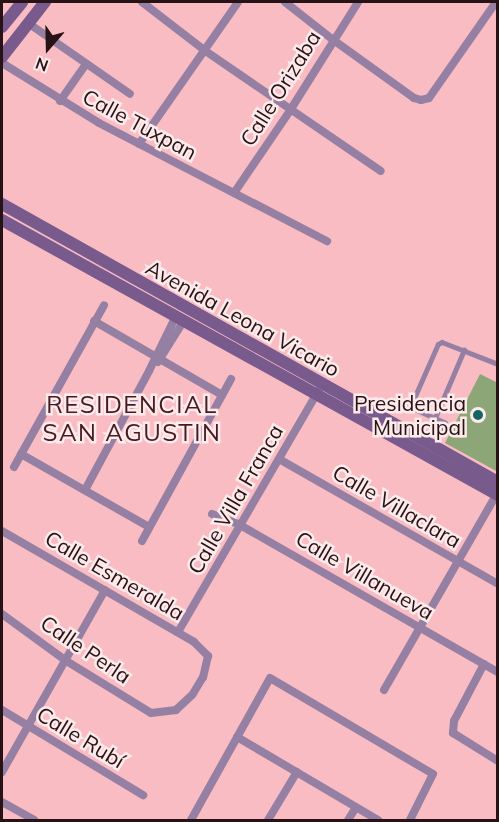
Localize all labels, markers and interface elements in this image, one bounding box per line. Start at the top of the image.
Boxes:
north arrow [18,18,78,78]
street label: Calle Orizaba [235,26,325,150]
text: N [33,53,51,76]
street label: Calle Tuxpan [79,83,201,165]
street label: Avenida Leona Vicario [142,254,344,382]
place label: Presidencia Municipal [354,390,466,440]
district label: RESIDENCIAL SAN AGUSTIN [43,391,221,447]
marker: Presidencia Municipal [471,408,485,422]
street label: Calle Villa Franca [182,420,288,578]
street label: Calle Villaclara [328,459,466,553]
street label: Calle Esmeralda [41,525,189,625]
street label: Calle Villanueva [292,525,438,625]
street label: Calle Perla [36,610,136,688]
street label: Calle Rubí [33,701,129,773]

